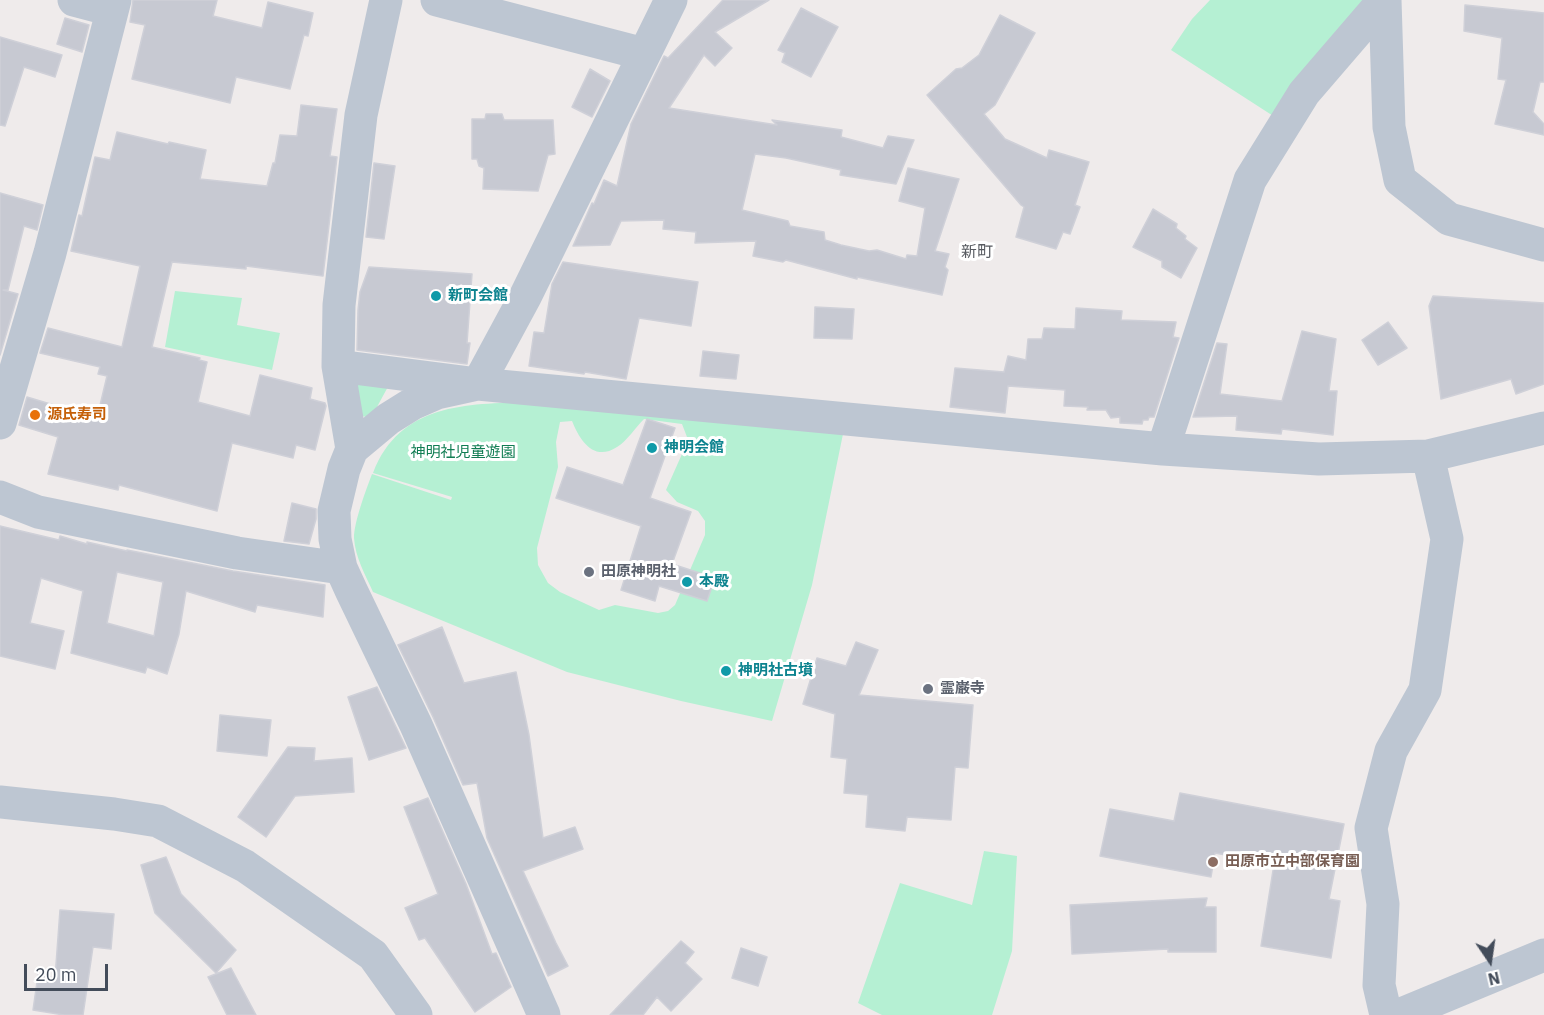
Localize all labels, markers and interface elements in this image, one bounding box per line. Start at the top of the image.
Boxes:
district label: 新町 [961,242,993,262]
place label: 新町会館 [448,287,508,305]
marker: 新町会館 [429,289,443,303]
place label: 源氏寿司 [47,406,107,424]
marker: 源氏寿司 [28,408,42,422]
place label: 神明会館 [664,439,724,457]
marker: 神明会館 [645,441,659,455]
park label: 神明社児童遊園 [411,444,515,462]
place label: 田原神明社 [601,563,676,581]
marker: 田原神明社 [582,565,596,579]
place label: 本殿 [699,573,729,591]
marker: 本殿 [680,575,694,589]
place label: 神明社古墳 [738,662,813,680]
marker: 神明社古墳 [719,664,733,678]
place label: 霊巌寺 [940,680,985,698]
marker: 霊巌寺 [921,682,935,696]
place label: 田原市立中部保育園 [1225,853,1360,871]
marker: 田原市立中部保育園 [1206,855,1220,869]
north arrow [1460,931,1520,991]
scale bar [27,952,111,990]
text: 20 m [35,963,77,986]
text: N [1486,967,1502,990]

